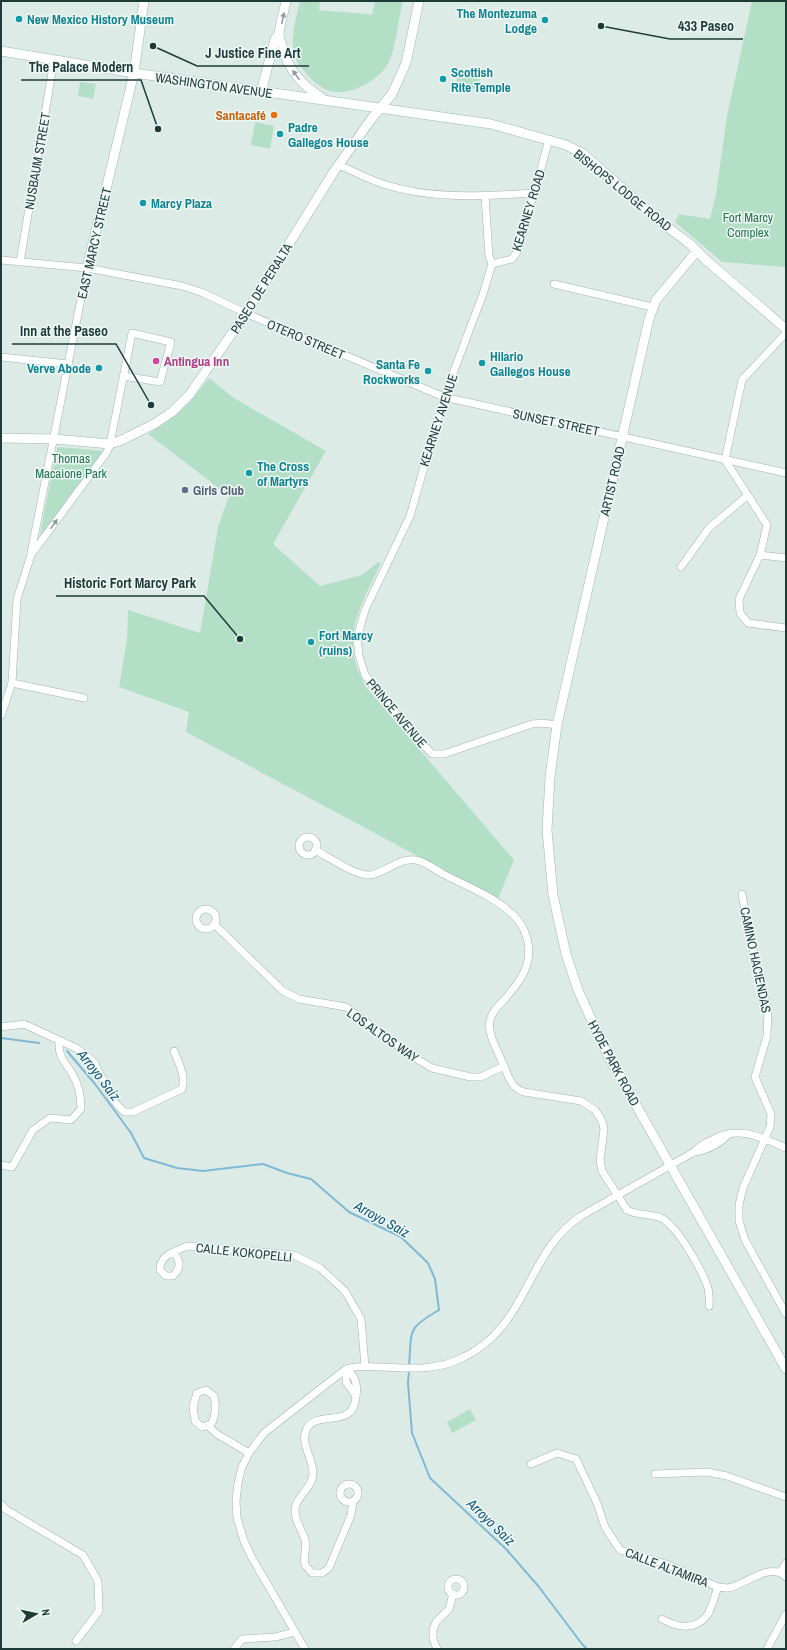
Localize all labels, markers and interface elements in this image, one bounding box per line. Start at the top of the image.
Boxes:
place label: The Montezuma Lodge [456,5,537,37]
place label: New Mexico History Museum [27,11,174,28]
one-way arrow [280,12,286,24]
callout: 433 Paseo [670,13,743,39]
marker: New Mexico History Museum [14,14,24,24]
marker: The Montezuma Lodge [540,15,550,25]
text: 433 Paseo [678,17,734,35]
callout: J Justice Fine Art [197,40,309,66]
text: J Justice Fine Art [205,44,301,62]
callout: The Palace Modern [21,54,141,80]
text: The Palace Modern [29,58,133,76]
place label: Scottish Rite Temple [451,64,511,96]
street label: WASHINGTON AVENUE [154,69,274,102]
one-way arrow [292,70,300,80]
marker: Scottish Rite Temple [438,74,448,84]
place label: Santacafé [216,107,266,124]
marker: Santacafé [269,110,279,120]
street label: NUSBAUM STREET [21,111,54,211]
place label: Padre Gallegos House [288,119,369,151]
marker: Padre Gallegos House [275,129,285,139]
street label: BISHOPS LODGE ROAD [570,146,675,235]
street label: KEARNEY ROAD [508,167,549,253]
street label: EAST MARCY STREET [73,185,116,301]
place label: Marcy Plaza [151,195,212,212]
marker: Marcy Plaza [138,198,148,208]
park label: Fort Marcy Complex [723,209,774,241]
street label: PASEO DE PERALTA [227,239,297,337]
street label: OTERO STREET [264,315,348,364]
callout: Inn at the Paseo [12,318,116,344]
text: Inn at the Paseo [20,322,108,340]
place label: Hilario Gallegos House [490,348,571,380]
place label: Antingua Inn [164,353,229,370]
marker: Antingua Inn [151,356,161,366]
place label: Santa Fe Rockworks [363,356,420,388]
marker: Hilario Gallegos House [477,358,487,368]
place label: Verve Abode [27,360,91,377]
marker: Verve Abode [94,363,104,373]
marker: Santa Fe Rockworks [423,366,433,376]
street label: KEARNEY AVENUE [416,372,461,469]
street label: SUNSET STREET [511,405,601,440]
street label: ARTIST ROAD [596,444,629,519]
park label: Thomas Macaione Park [35,450,108,482]
place label: The Cross of Martyrs [257,458,309,490]
marker: The Cross of Martyrs [244,468,254,478]
place label: Girls Club [193,482,244,499]
marker: Girls Club [180,485,190,495]
one-way arrow [50,519,58,529]
callout: Historic Fort Marcy Park [56,570,204,596]
text: Historic Fort Marcy Park [64,574,197,592]
place label: Fort Marcy (ruins) [319,627,373,659]
marker: Fort Marcy (ruins) [306,637,316,647]
street label: PRINCE AVENUE [363,675,431,752]
street label: CAMINO HACIENDAS [736,906,775,1015]
street label: LOS ALTOS WAY [344,1004,422,1066]
street label: HYDE PARK ROAD [584,1017,643,1109]
water label: Arroyo Saiz [73,1045,125,1104]
water label: Arroyo Saiz [351,1196,413,1242]
street label: CALLE KOKOPELLI [195,1239,293,1266]
water label: Arroyo Saiz [462,1494,519,1549]
street label: CALLE ALTAMIRA [623,1544,712,1591]
north arrow [16,1594,56,1634]
text: N [38,1608,53,1617]

